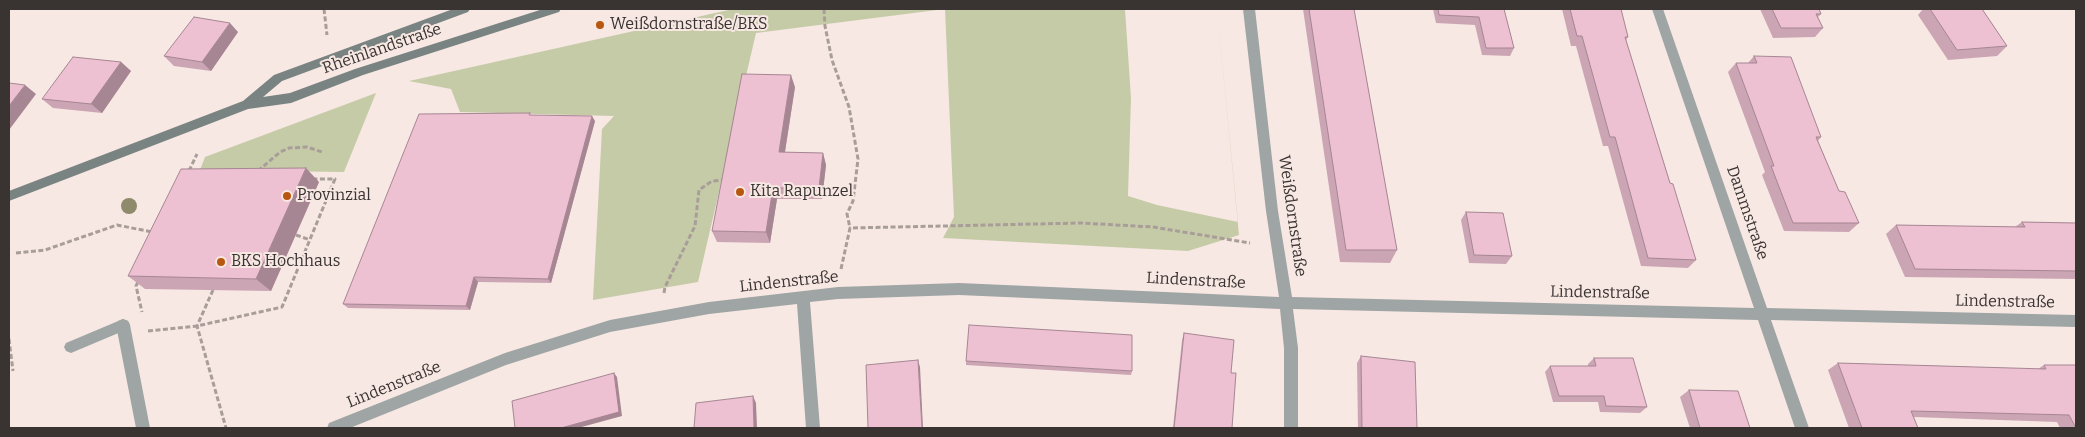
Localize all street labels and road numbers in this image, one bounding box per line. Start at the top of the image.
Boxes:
street label: Rheinlandstraße [320,20,444,78]
street label: Weißdornstraße [1274,154,1310,278]
street label: Dammstraße [1722,163,1772,263]
street label: Lindenstraße [738,267,840,297]
street label: Lindenstraße [1146,269,1246,293]
street label: Lindenstraße [1550,283,1650,303]
street label: Lindenstraße [1955,292,2055,312]
street label: Lindenstraße [344,357,444,413]

